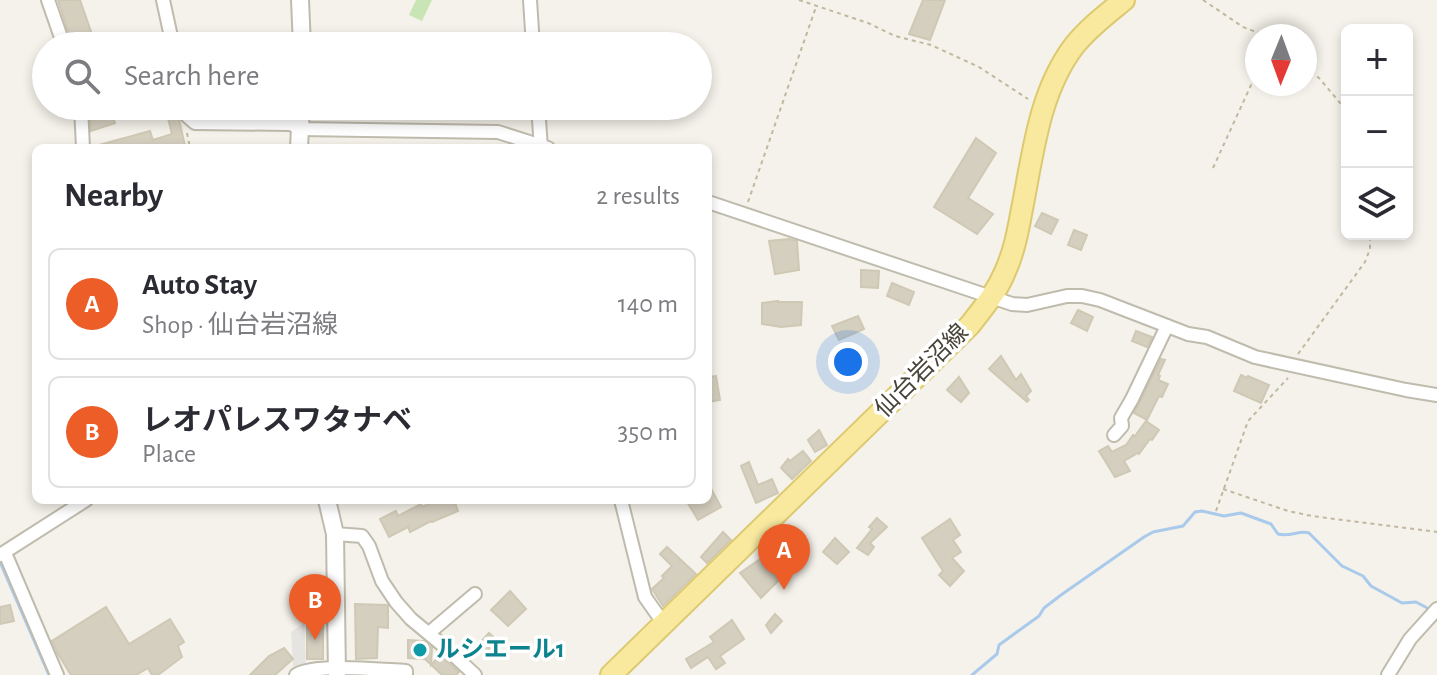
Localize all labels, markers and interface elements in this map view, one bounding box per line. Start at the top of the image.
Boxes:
north arrow [1245,24,1317,96]
map controls [1341,24,1413,240]
button: + [1341,24,1413,96]
search box [32,32,712,120]
icon: search [60,54,104,98]
text: Search here [124,61,260,91]
button: − [1341,96,1413,168]
button: layers [1341,168,1413,240]
text: Nearby [64,179,163,213]
text: 2 results [596,183,680,209]
text: Auto Stay [142,270,257,300]
text: A [84,291,100,317]
text: 140 m [618,291,678,317]
text: Shop · 仙台岩沼線 [142,312,338,338]
street label: 仙台岩沼線 [870,319,973,422]
your location [828,342,868,382]
text: レオパレスワタナベ [142,406,412,436]
text: B [84,419,100,445]
text: 350 m [618,419,678,445]
text: Place [142,441,196,467]
pin: A [758,524,810,590]
pin: B [289,574,341,640]
place label: ルシエール1 [436,637,565,662]
marker: ルシエール1 [411,641,429,659]

